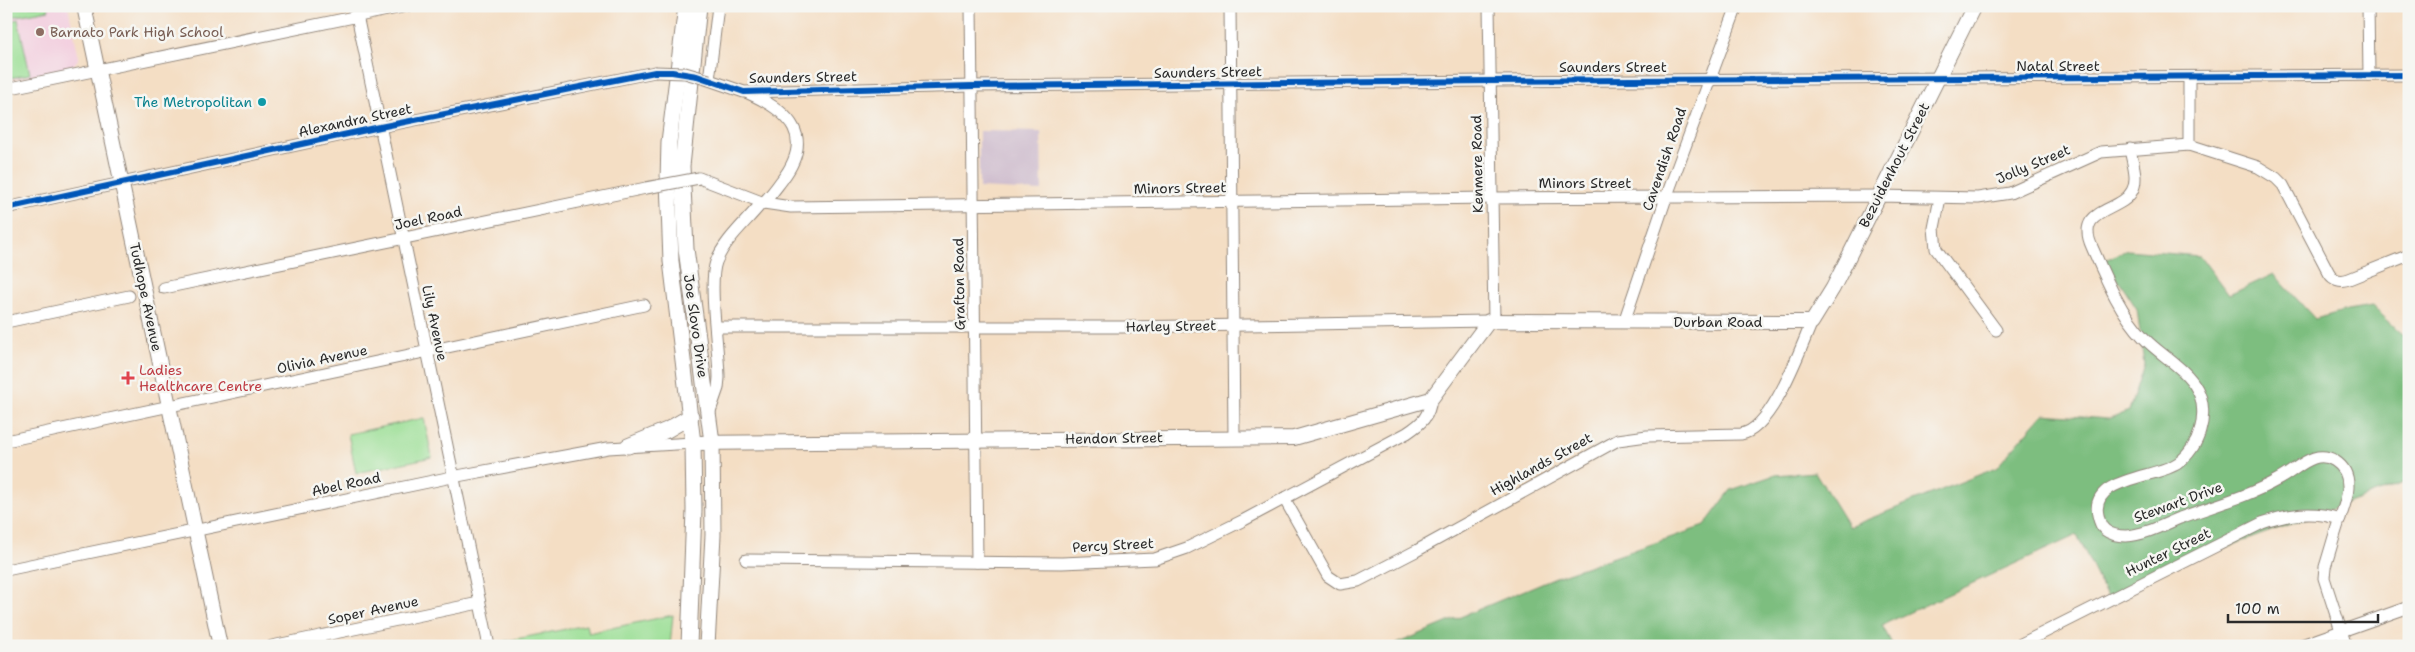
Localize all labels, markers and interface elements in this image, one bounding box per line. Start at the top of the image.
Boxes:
place label: Barnato Park High School [50,23,224,41]
marker: Barnato Park High School [34,26,46,38]
street label: Natal Street [2016,57,2100,75]
street label: Saunders Street [1559,58,1667,76]
street label: Saunders Street [1154,62,1262,82]
street label: Saunders Street [749,67,857,87]
place label: The Metropolitan [134,93,252,111]
marker: The Metropolitan [256,96,268,108]
street label: Alexandra Street [297,99,413,141]
street label: Bezuidenhout Street [1855,100,1933,230]
street label: Cavendish Road [1638,105,1690,213]
street label: Kenmere Road [1467,115,1487,213]
street label: Jolly Street [1993,140,2073,188]
street label: Minors Street [1539,174,1631,192]
street label: Minors Street [1133,178,1227,198]
street label: Joel Road [393,202,464,234]
street label: Grafton Road [949,237,969,330]
street label: Tudhope Avenue [126,241,166,353]
street label: Joe Slovo Drive [680,273,712,379]
street label: Lily Avenue [418,283,452,363]
street label: Durban Road [1674,313,1763,331]
street label: Harley Street [1125,316,1217,336]
street label: Olivia Avenue [275,341,369,377]
place label: Ladies Healthcare Centre [139,361,262,395]
marker: Ladies Healthcare Centre [121,371,135,385]
street label: Hendon Street [1065,428,1163,448]
street label: Highlands Street [1487,428,1595,500]
street label: Abel Road [310,468,382,500]
street label: Stewart Drive [2131,478,2225,526]
street label: Hunter Street [2122,524,2214,580]
street label: Percy Street [1072,534,1154,556]
street label: Soper Avenue [326,592,420,628]
scale bar [2228,592,2378,624]
text: 100 m [2235,599,2280,619]

